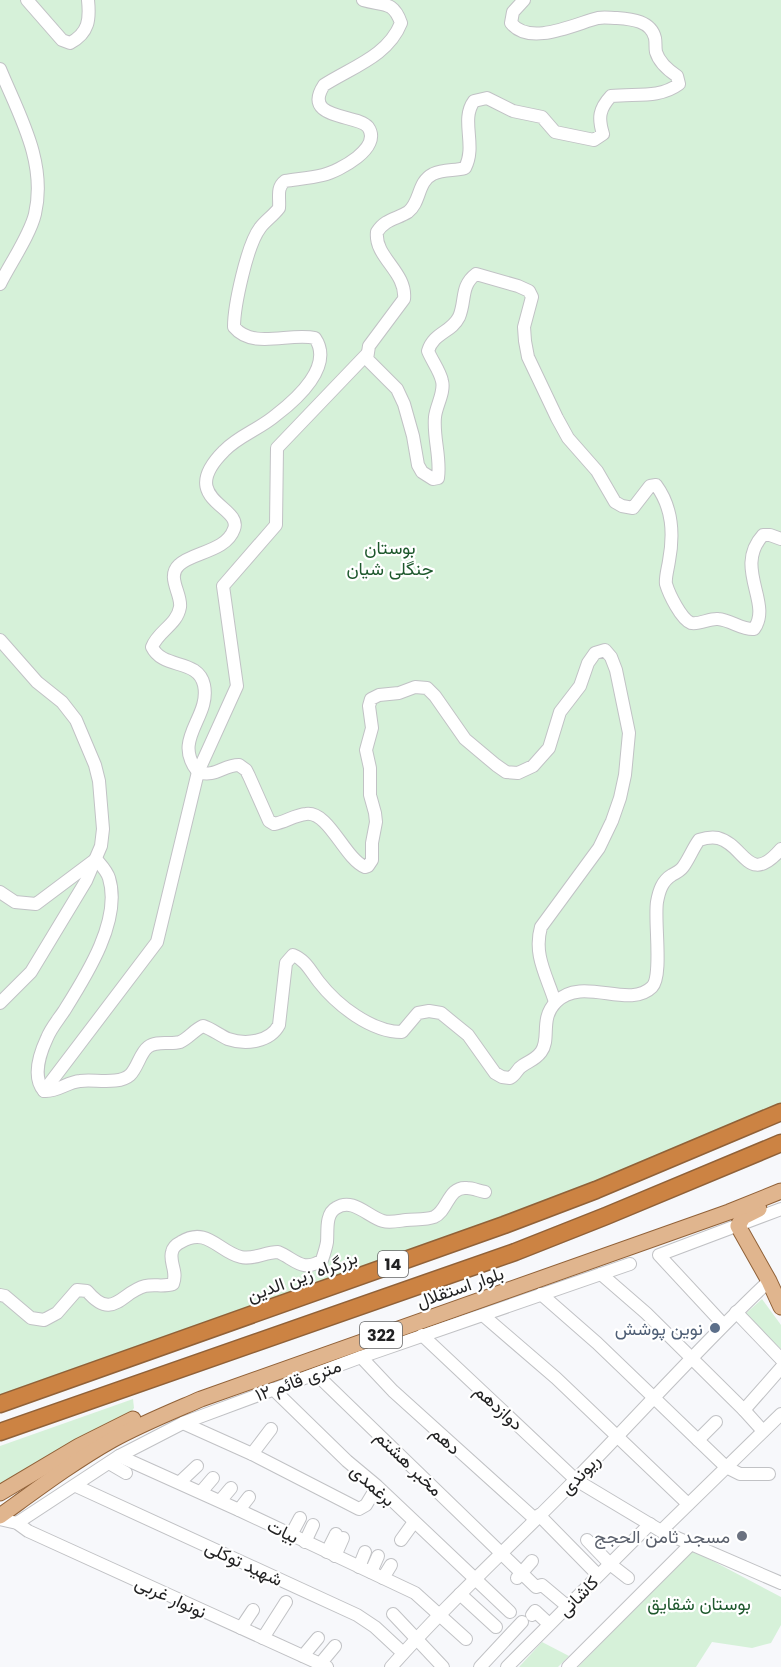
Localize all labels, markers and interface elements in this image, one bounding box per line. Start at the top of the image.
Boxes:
park label: بوستان جنگلی شیان [346,535,434,581]
street label: بزرگراه زین الدین [243,1244,361,1308]
road number: 14 [378,1251,408,1277]
street label: بلوار استقلال [413,1260,507,1314]
place label: نوین پوشش [615,1316,703,1341]
marker: نوین پوشش [708,1321,722,1335]
road number: 322 [360,1322,402,1348]
street label: ۱۲ متری قائم [252,1353,344,1407]
street label: دوازدهم [469,1378,529,1436]
street label: دهم [426,1420,466,1460]
street label: مخبر هشتم [370,1424,448,1502]
street label: ریوندی [554,1448,606,1500]
street label: برغمدی [345,1458,401,1512]
street label: بیات [263,1513,303,1549]
place label: مسجد ثامن الحجج [594,1524,730,1549]
marker: مسجد ثامن الحجج [735,1529,749,1543]
street label: شهید توکلی [201,1534,287,1592]
street label: نونوار غربی [131,1570,211,1624]
street label: کاشانی [552,1570,604,1622]
park label: بوستان شقایق [647,1591,751,1616]

